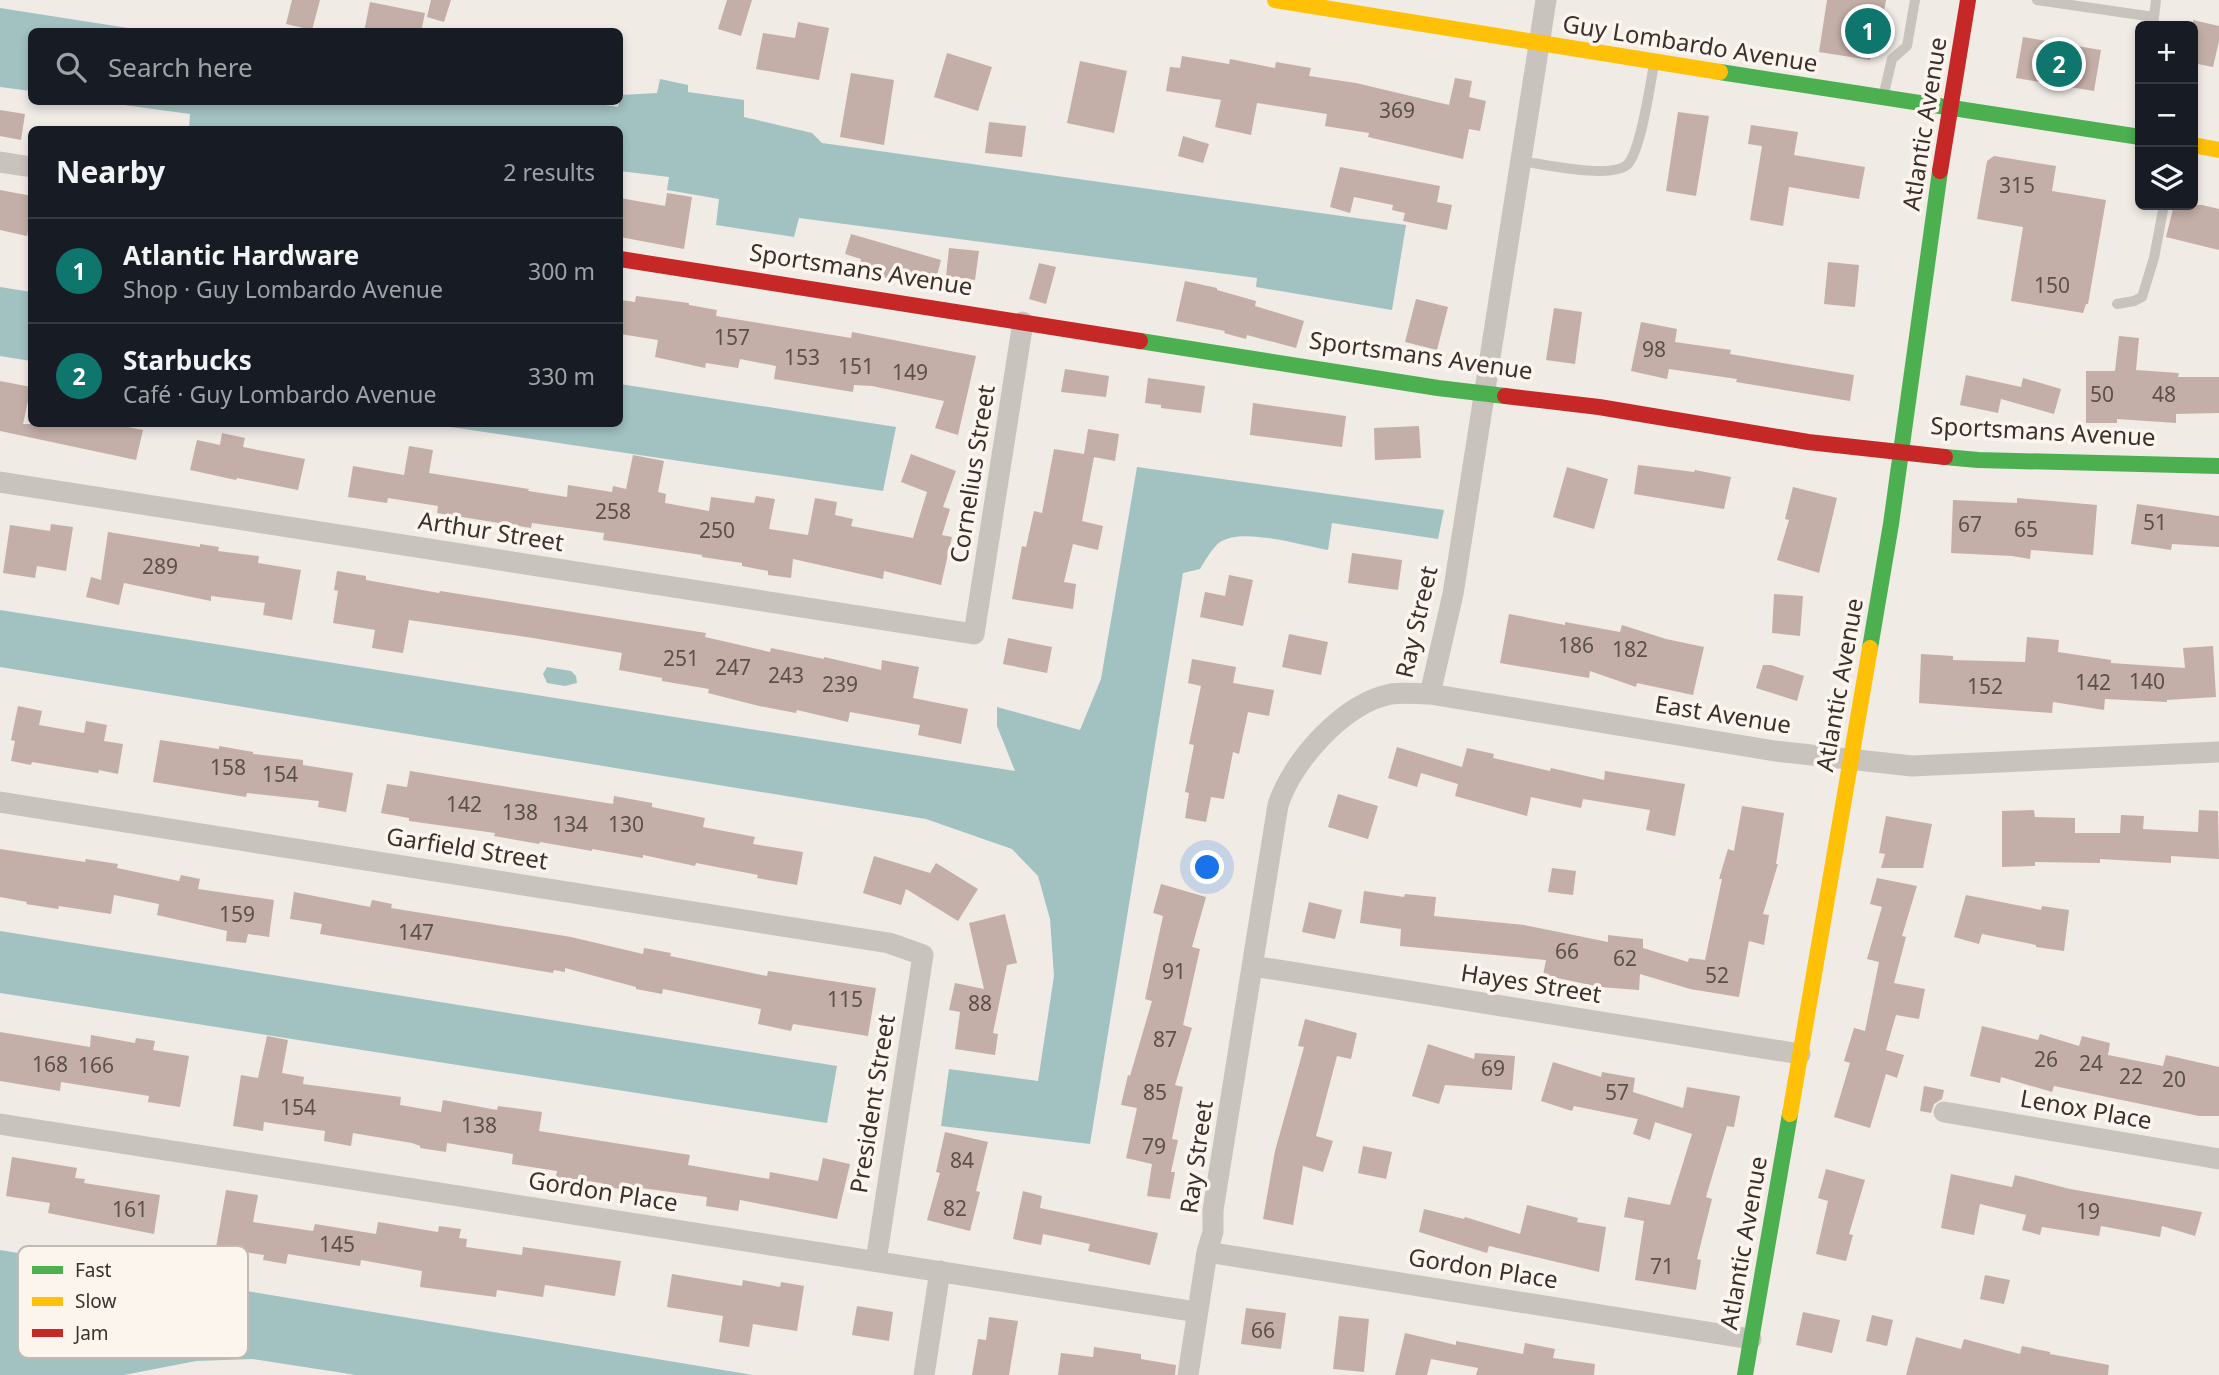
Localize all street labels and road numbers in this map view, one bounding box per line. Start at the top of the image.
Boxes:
street label: Guy Lombardo Avenue [1560,6,1820,79]
street label: Atlantic Avenue [1894,35,1954,213]
street label: Sportsmans Avenue [747,235,975,302]
street label: Sportsmans Avenue [1307,322,1535,387]
street label: Cornelius Street [941,382,1002,565]
street label: Sportsmans Avenue [1930,408,2156,453]
street label: Arthur Street [416,503,567,558]
street label: Ray Street [1387,562,1444,681]
street label: Atlantic Avenue [1807,596,1870,774]
street label: East Avenue [1653,686,1794,741]
street label: Garfield Street [384,818,551,877]
street label: Hayes Street [1459,955,1604,1010]
street label: President Street [841,1012,902,1195]
street label: Lenox Place [2018,1081,2155,1136]
street label: Ray Street [1171,1098,1220,1215]
street label: Atlantic Avenue [1711,1154,1774,1332]
street label: Gordon Place [526,1162,680,1219]
street label: Gordon Place [1406,1239,1560,1296]

